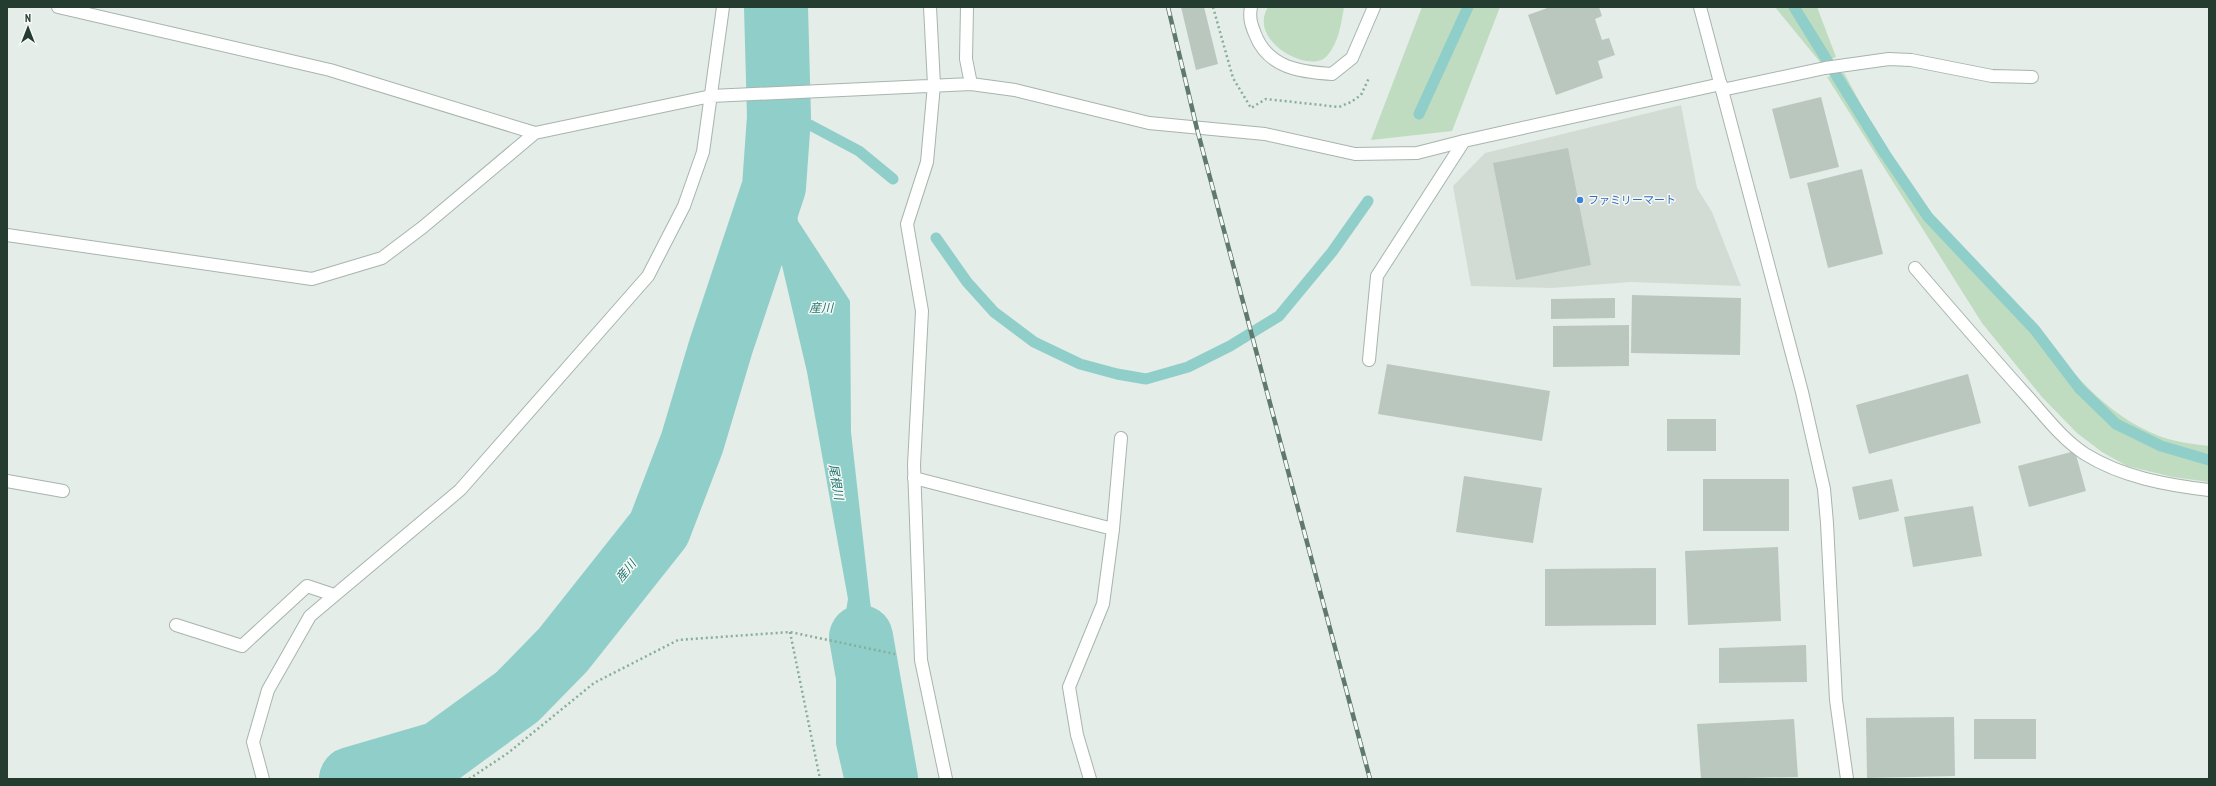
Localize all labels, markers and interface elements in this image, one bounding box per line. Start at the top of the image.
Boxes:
north arrow [8,8,48,48]
text: N [25,11,31,25]
place label: ファミリーマート [1588,193,1676,207]
marker: ファミリーマート [1575,195,1585,205]
water label: 産川 [809,300,835,315]
water label: 尾根川 [826,463,847,503]
water label: 産川 [612,555,640,585]

